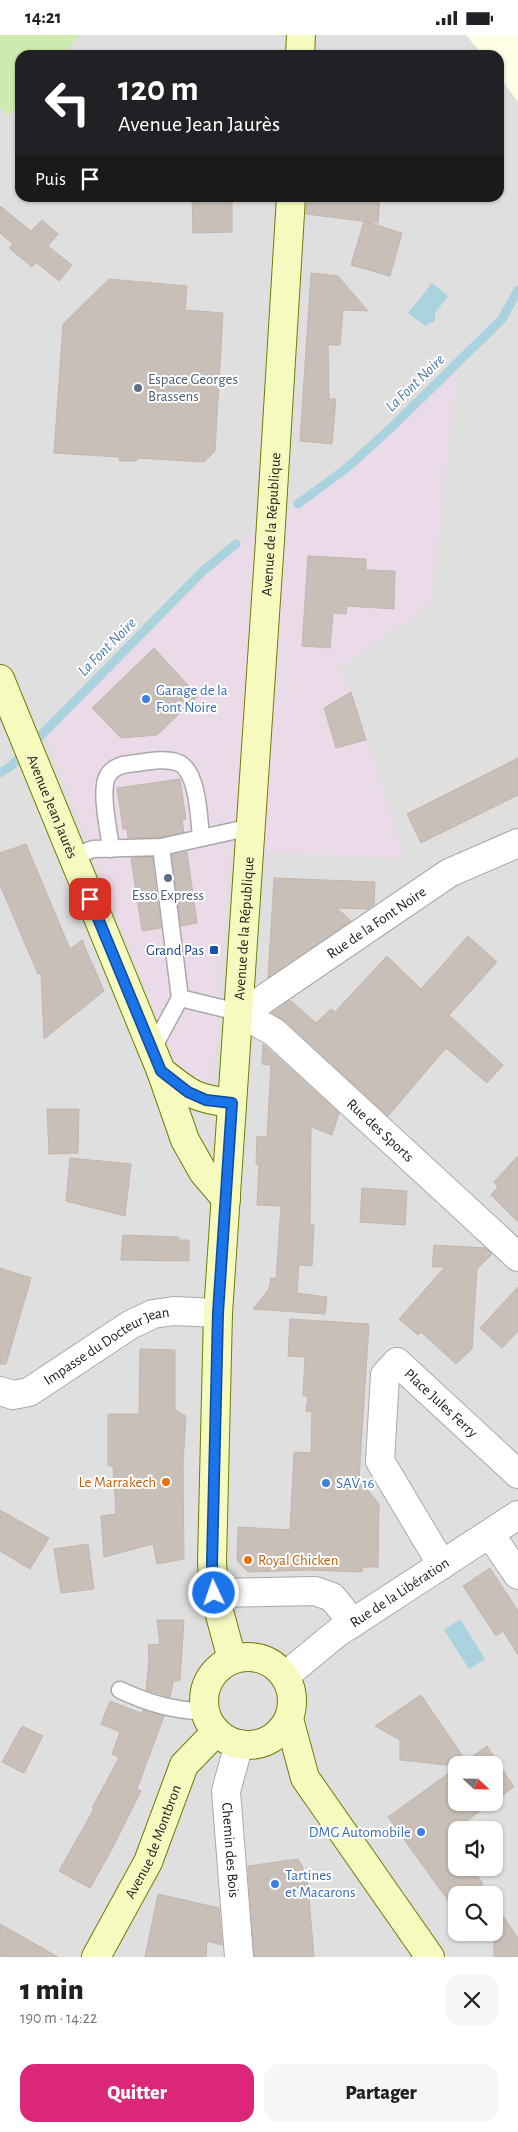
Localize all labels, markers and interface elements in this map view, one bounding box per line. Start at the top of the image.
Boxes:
text: 14:21 [25,8,62,27]
icon: left [35,70,100,135]
text: 120 m [118,72,199,107]
text: Avenue Jean Jaurès [118,113,280,135]
icon: arrive [76,165,104,193]
text: Puis [35,170,66,189]
water label: La Font Noire [383,351,447,415]
place label: Espace Georges Brassens [148,372,238,404]
marker: Espace Georges Brassens [132,382,144,394]
street label: Avenue de la République [259,452,283,597]
water label: La Font Noire [75,615,139,679]
place label: Garage de la Font Noire [156,683,228,715]
marker: Garage de la Font Noire [140,693,152,705]
street label: Avenue Jean Jaurès [24,753,80,861]
street label: Avenue de la République [232,856,256,1001]
marker: Esso Express [162,872,174,884]
pin [69,878,111,920]
street label: Rue de la Font Noire [324,883,429,961]
icon: arrive [76,885,104,913]
place label: Esso Express [132,888,204,903]
place label: Grand Pas [146,943,204,958]
marker: Grand Pas [208,944,220,956]
street label: Rue des Sports [344,1096,417,1164]
street label: Impasse du Docteur Jean [41,1304,170,1388]
street label: Place Jules Ferry [402,1365,481,1441]
place label: Le Marrakech [79,1475,156,1490]
marker: Le Marrakech [160,1476,172,1488]
place label: SAV 16 [336,1476,375,1491]
marker: SAV 16 [320,1477,332,1489]
place label: Royal Chicken [258,1553,338,1568]
marker: Royal Chicken [242,1554,254,1566]
street label: Rue de la Libération [347,1555,452,1630]
position arrow [187,1566,239,1618]
north arrow [448,1756,502,1811]
map controls [448,1756,503,1941]
street label: Avenue de Montbron [122,1783,183,1901]
street label: Chemin des Bois [219,1802,242,1898]
button: sound [448,1821,503,1876]
place label: DMG Automobile [309,1825,411,1840]
marker: DMG Automobile [415,1826,427,1838]
place label: Tartines et Macarons [285,1868,356,1900]
marker: Tartines et Macarons [269,1878,281,1890]
button: search [448,1886,503,1941]
button: close [446,1974,498,2026]
text: 1 min [20,1975,84,2005]
text: 190 m · 14:22 [20,2010,97,2026]
button: Quitter [20,2064,254,2122]
button: Partager [264,2064,498,2122]

